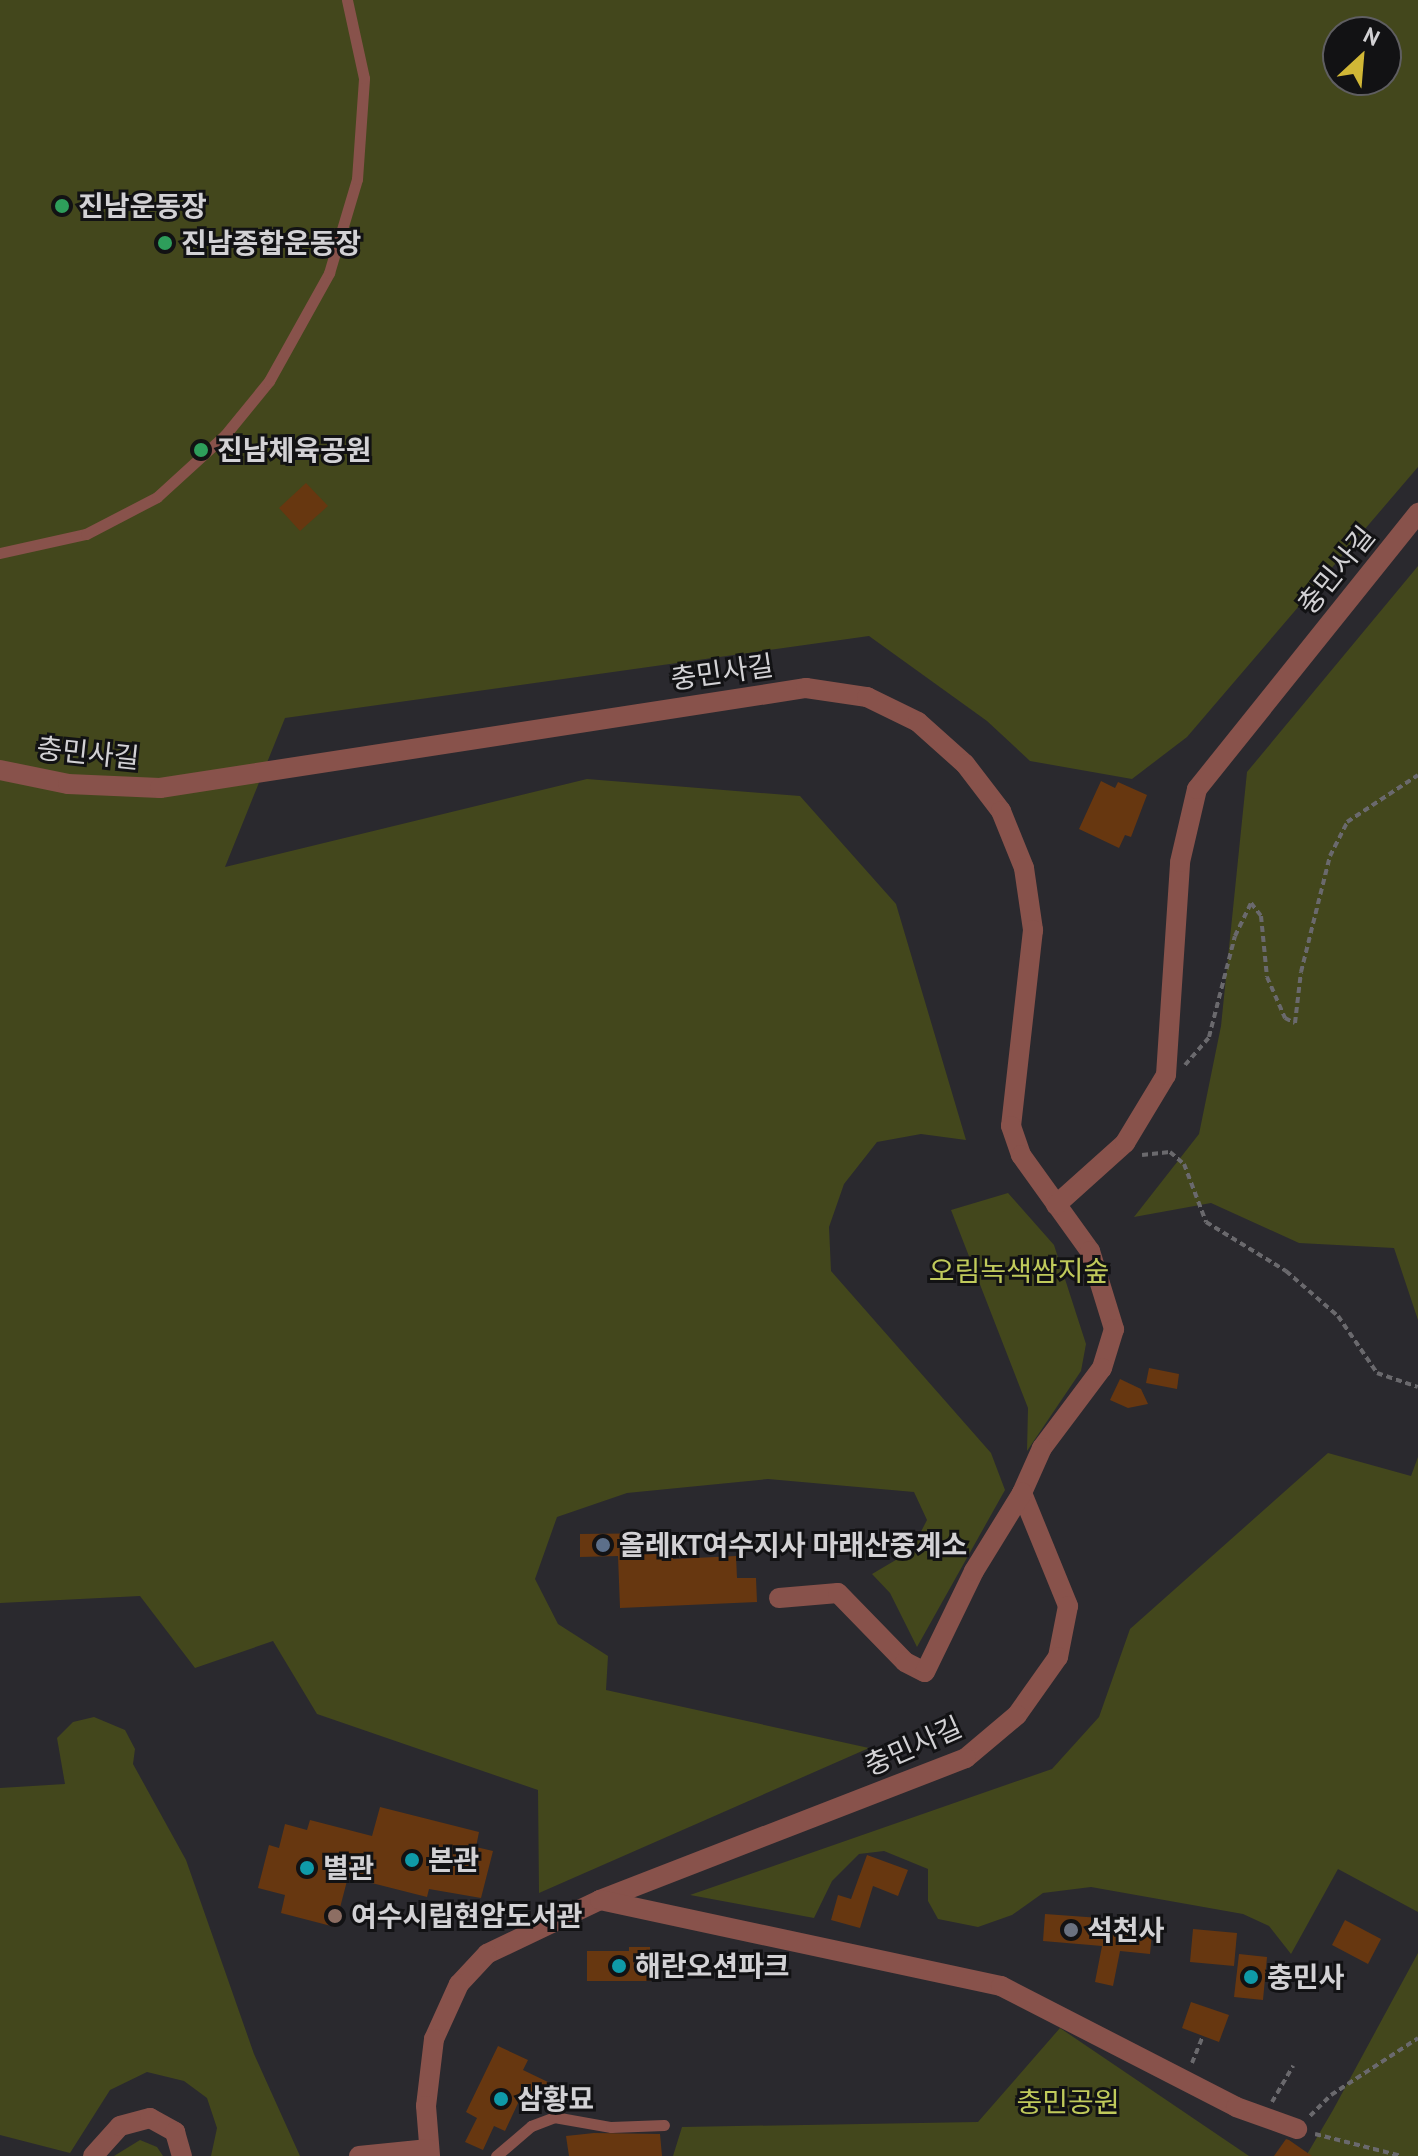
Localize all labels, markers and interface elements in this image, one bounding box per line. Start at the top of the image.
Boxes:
north arrow [1322,16,1402,96]
text: N [1359,20,1384,52]
place label: 진남운동장 [78,189,207,223]
marker: 진남운동장 [53,197,71,215]
place label: 진남종합운동장 [181,226,361,260]
marker: 진남종합운동장 [156,234,174,252]
place label: 진남체육공원 [217,433,372,467]
marker: 진남체육공원 [192,441,210,459]
street label: 충민사길 [1291,519,1381,621]
street label: 충민사길 [669,648,775,696]
street label: 충민사길 [35,731,141,775]
park label: 오림녹색쌈지숲 [929,1254,1109,1288]
place label: 올레KT여수지사 마래산중계소 [619,1528,967,1562]
marker: 올레KT여수지사 마래산중계소 [594,1536,612,1554]
street label: 충민사길 [859,1710,967,1782]
place label: 본관 [428,1843,480,1877]
place label: 별관 [323,1851,375,1885]
marker: 본관 [403,1851,421,1869]
marker: 별관 [298,1859,316,1877]
place label: 여수시립현암도서관 [351,1899,583,1933]
marker: 여수시립현암도서관 [326,1907,344,1925]
place label: 석천사 [1087,1913,1164,1947]
marker: 석천사 [1062,1921,1080,1939]
place label: 해란오션파크 [635,1949,790,1983]
marker: 해란오션파크 [610,1957,628,1975]
place label: 충민사 [1267,1960,1344,1994]
marker: 충민사 [1242,1968,1260,1986]
place label: 삼황묘 [517,2082,594,2116]
park label: 충민공원 [1016,2085,1120,2119]
marker: 삼황묘 [492,2090,510,2108]

